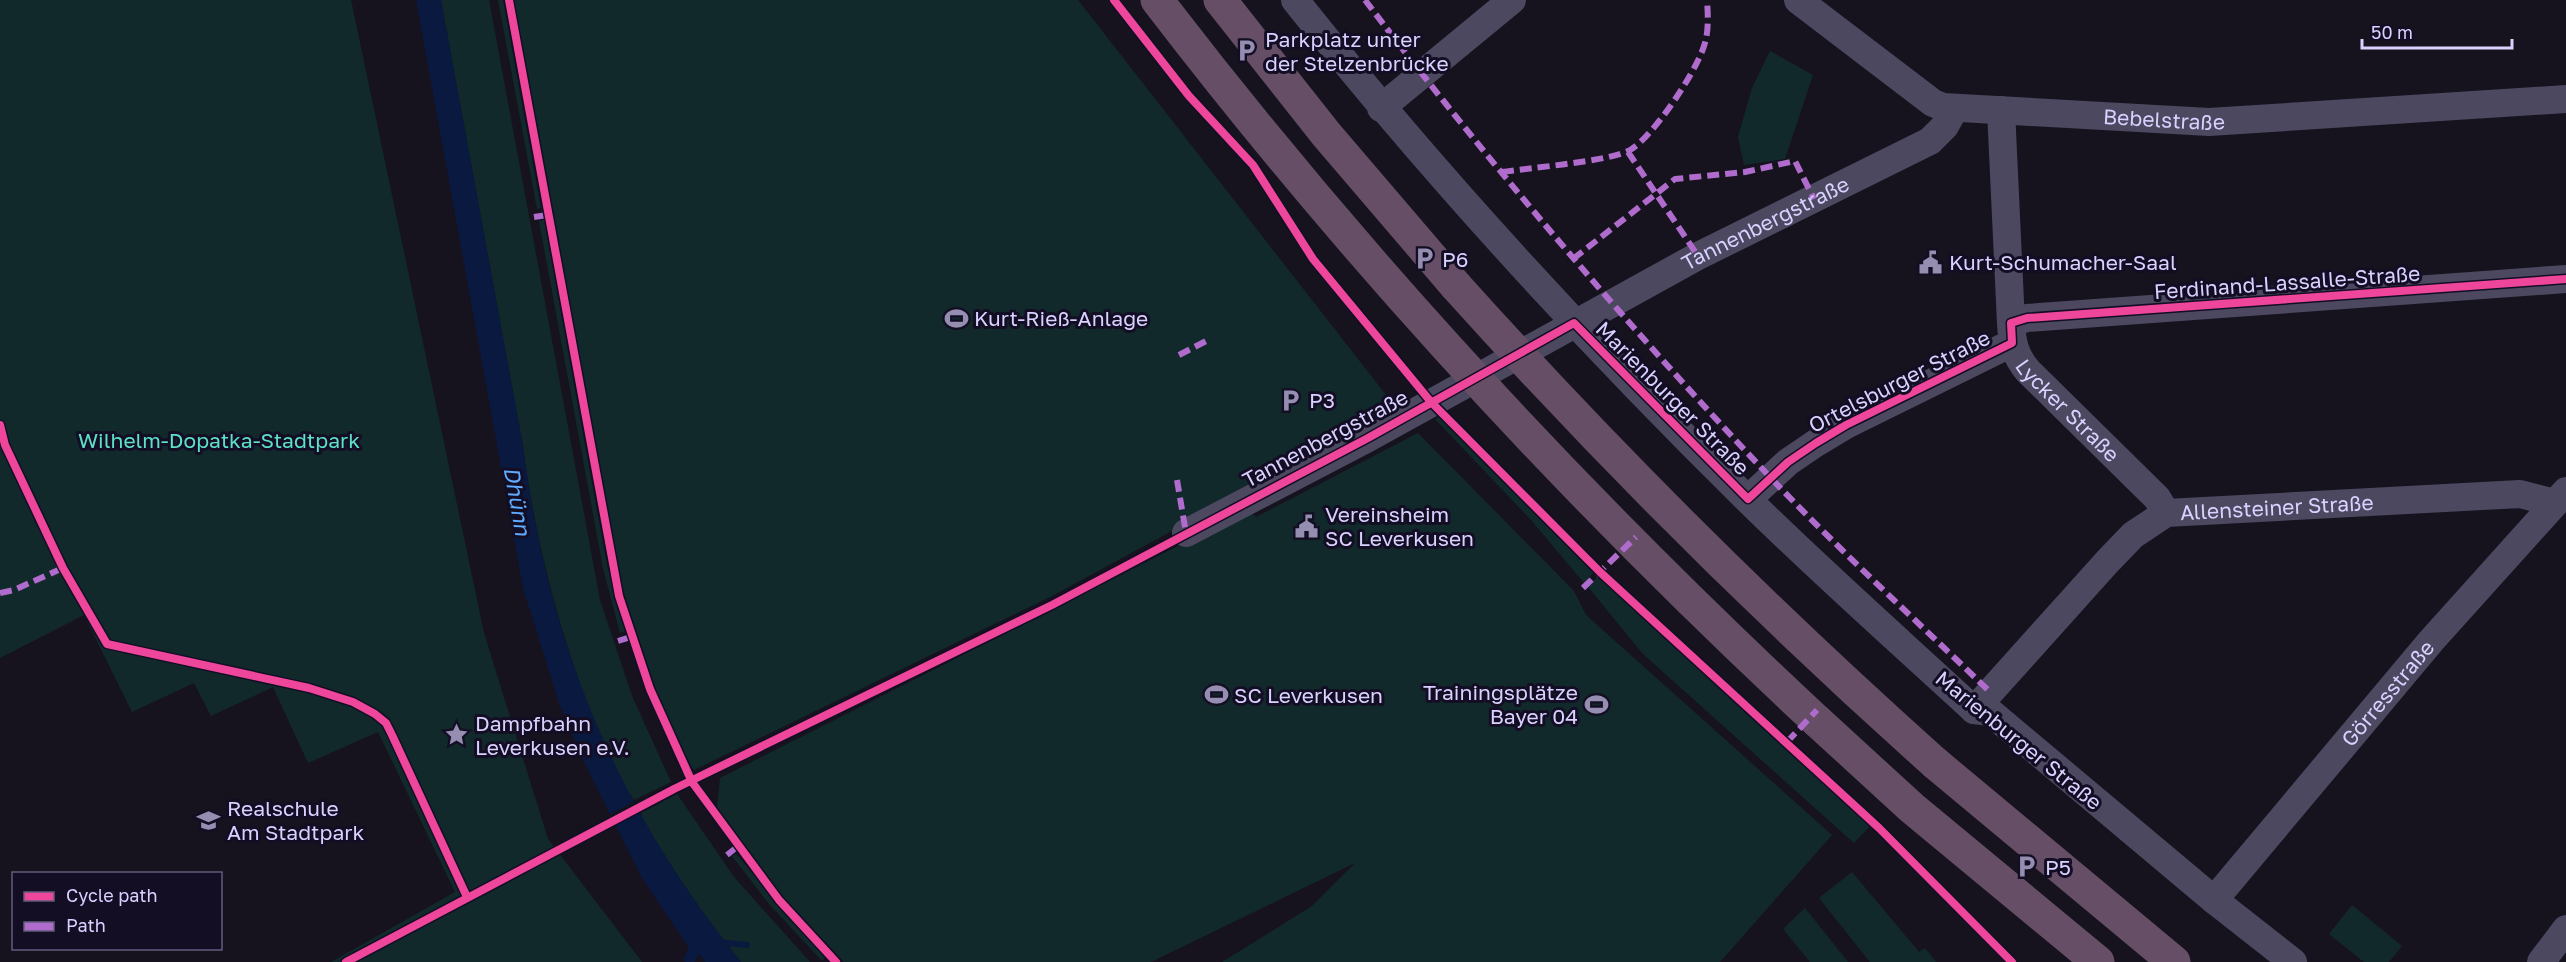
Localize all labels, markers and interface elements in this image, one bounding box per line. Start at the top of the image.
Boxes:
scale bar [2362,12,2512,50]
text: 50 m [2371,21,2413,43]
place label: Parkplatz unter der Stelzenbrücke [1265,26,1449,76]
parking icon: Parkplatz unter der Stelzenbrücke [1234,38,1260,64]
street label: Bebelstraße [2102,103,2226,135]
street label: Tannenbergstraße [1677,170,1853,276]
parking icon: P6 [1411,246,1437,272]
place label: P6 [1442,246,1468,272]
public building icon: Kurt-Schumacher-Saal [1918,249,1944,275]
place label: Kurt-Schumacher-Saal [1949,249,2177,275]
street label: Ferdinand-Lassalle-Straße [2153,260,2421,304]
sports icon: Kurt-Rieß-Anlage [943,305,969,331]
place label: Kurt-Rieß-Anlage [974,305,1148,331]
street label: Marienburger Straße [1591,316,1755,480]
street label: Ortelsburger Straße [1804,324,1994,438]
street label: Lycker Straße [2010,354,2125,467]
street label: Tannenbergstraße [1238,383,1412,493]
parking icon: P3 [1278,387,1304,413]
place label: P3 [1309,387,1335,413]
park label: Wilhelm-Dopatka-Stadtpark [78,427,360,453]
water label: Dhünn [499,465,538,539]
street label: Allensteiner Straße [2179,489,2374,525]
place label: Vereinsheim SC Leverkusen [1325,501,1474,551]
public building icon: Vereinsheim SC Leverkusen [1294,513,1320,539]
street label: Görresstraße [2335,635,2439,751]
street label: Marienburger Straße [1931,665,2107,815]
place label: Trainingsplätze Bayer 04 [1423,679,1578,729]
sports icon: SC Leverkusen [1203,682,1229,708]
place label: SC Leverkusen [1234,682,1383,708]
sports icon: Trainingsplätze Bayer 04 [1583,691,1609,717]
place label: Dampfbahn Leverkusen e.V. [475,710,630,760]
place icon: Dampfbahn Leverkusen e.V. [444,722,470,748]
place label: Realschule Am Stadtpark [227,795,364,845]
school or university icon: Realschule Am Stadtpark [196,807,222,833]
parking icon: P5 [2014,854,2040,880]
place label: P5 [2045,854,2071,880]
legend [12,872,222,950]
text: Cycle path [66,884,158,906]
text: Path [66,914,106,936]

